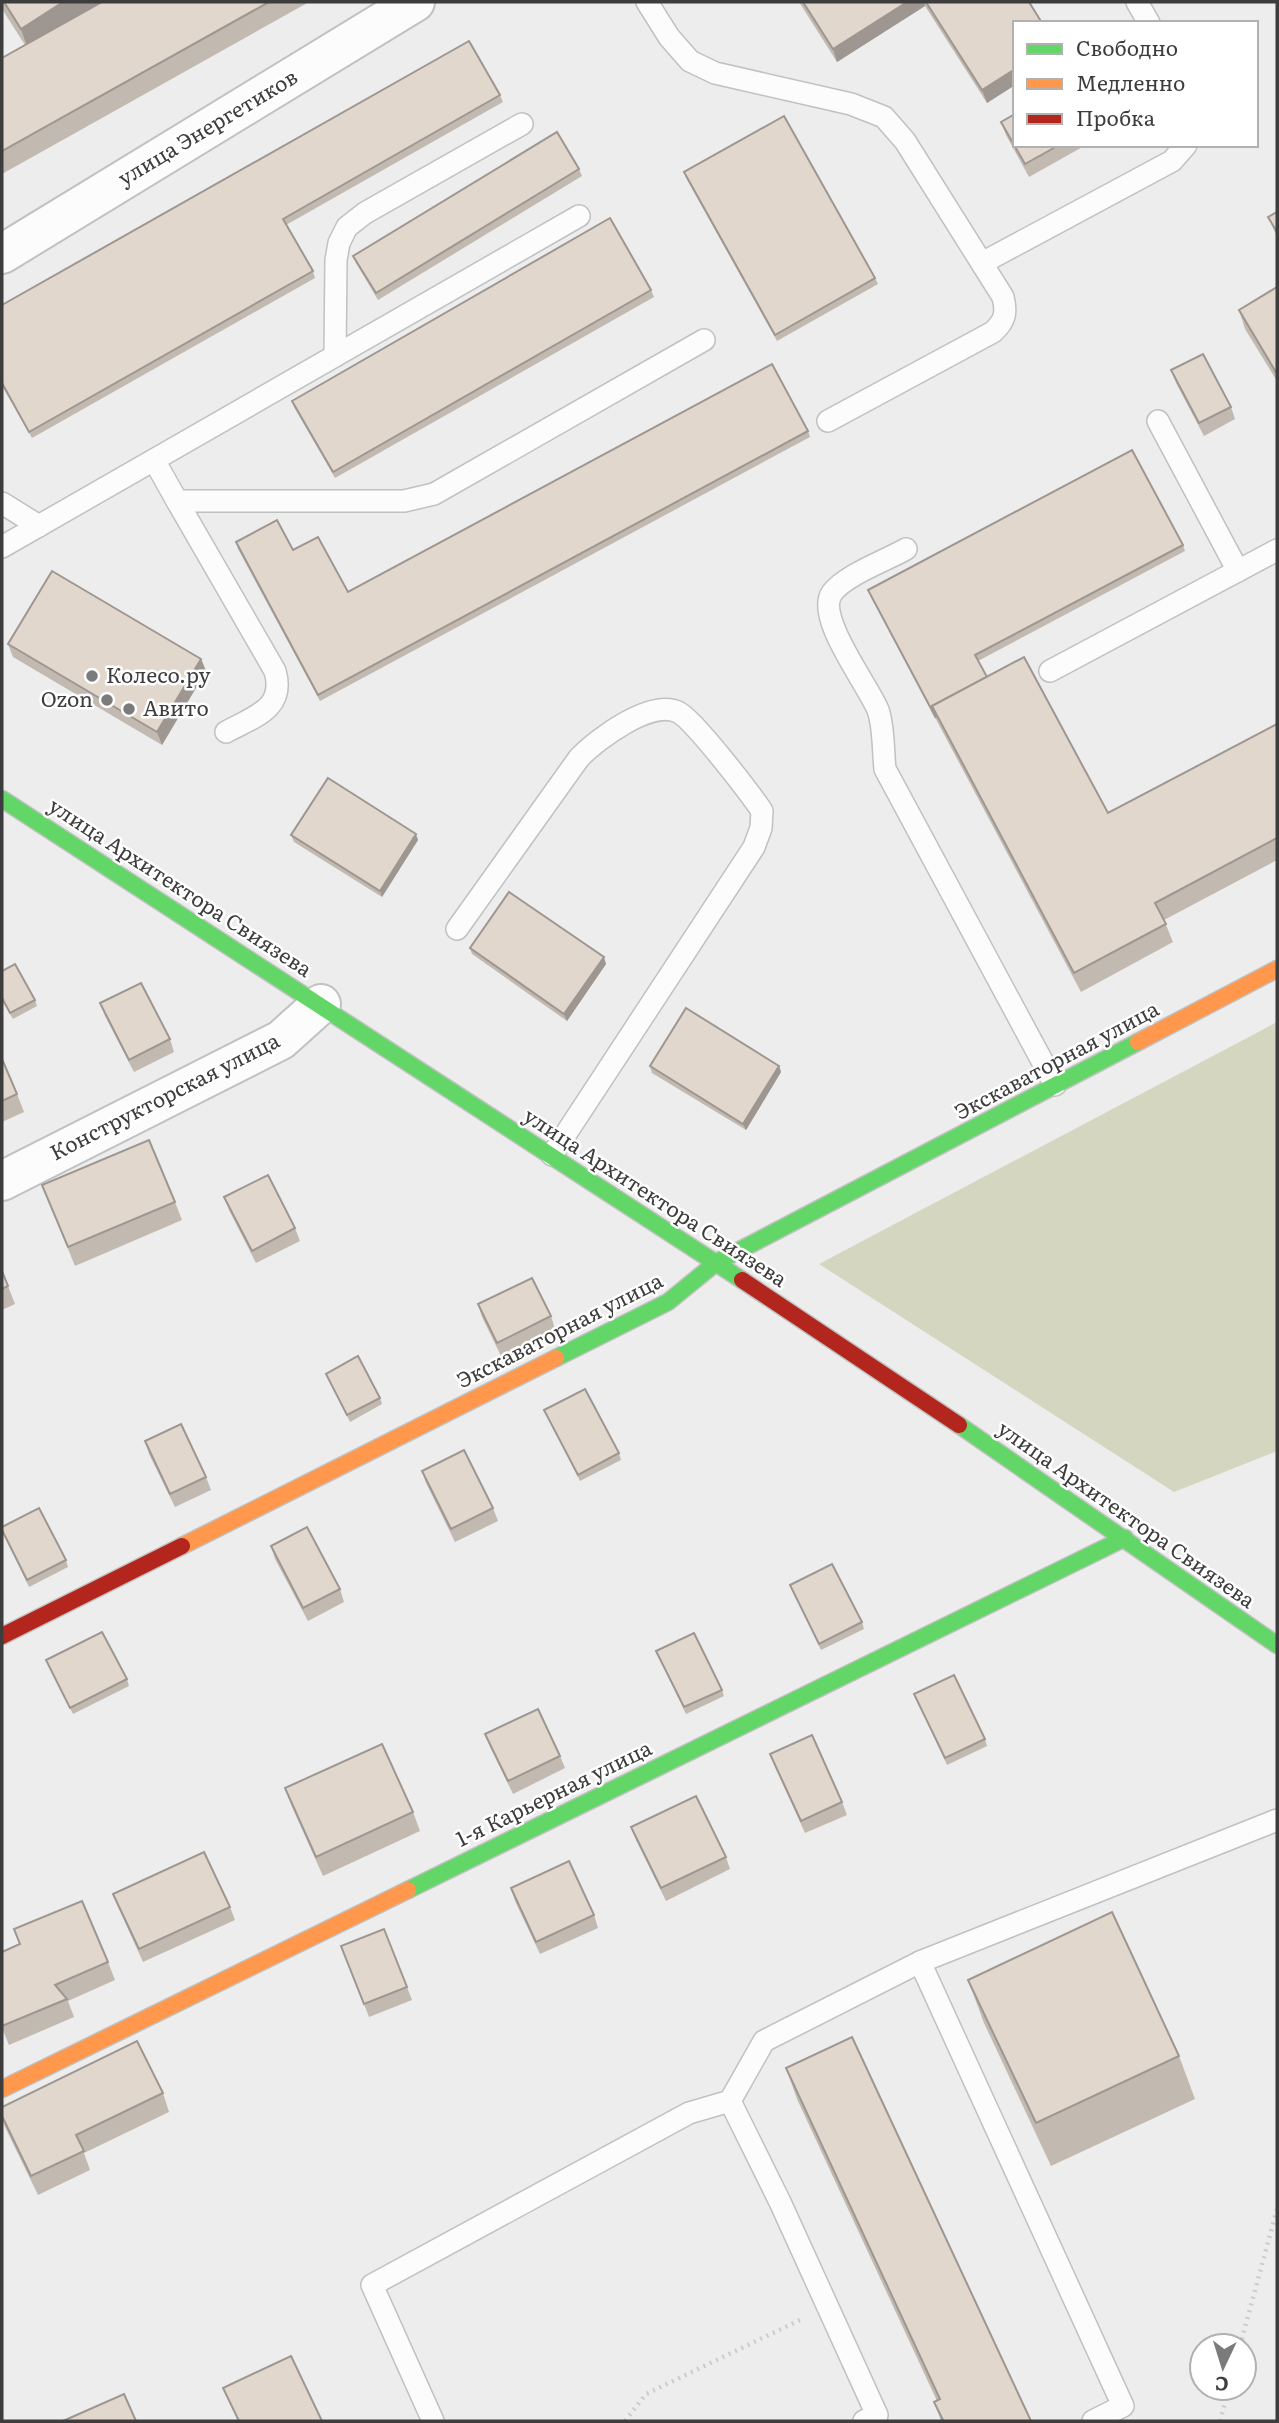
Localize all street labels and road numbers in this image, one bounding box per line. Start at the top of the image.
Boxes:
street label: улица Энергетиков [111,60,302,192]
street label: улица Архитектора Свиязева [44,789,320,983]
street label: Экскаваторная улица [948,991,1164,1126]
street label: Конструкторская улица [44,1023,285,1166]
street label: улица Архитектора Свиязева [519,1099,795,1293]
street label: Экскаваторная улица [450,1263,668,1394]
street label: улица Архитектора Свиязева [992,1412,1263,1615]
street label: 1-я Карьерная улица [450,1731,657,1853]

